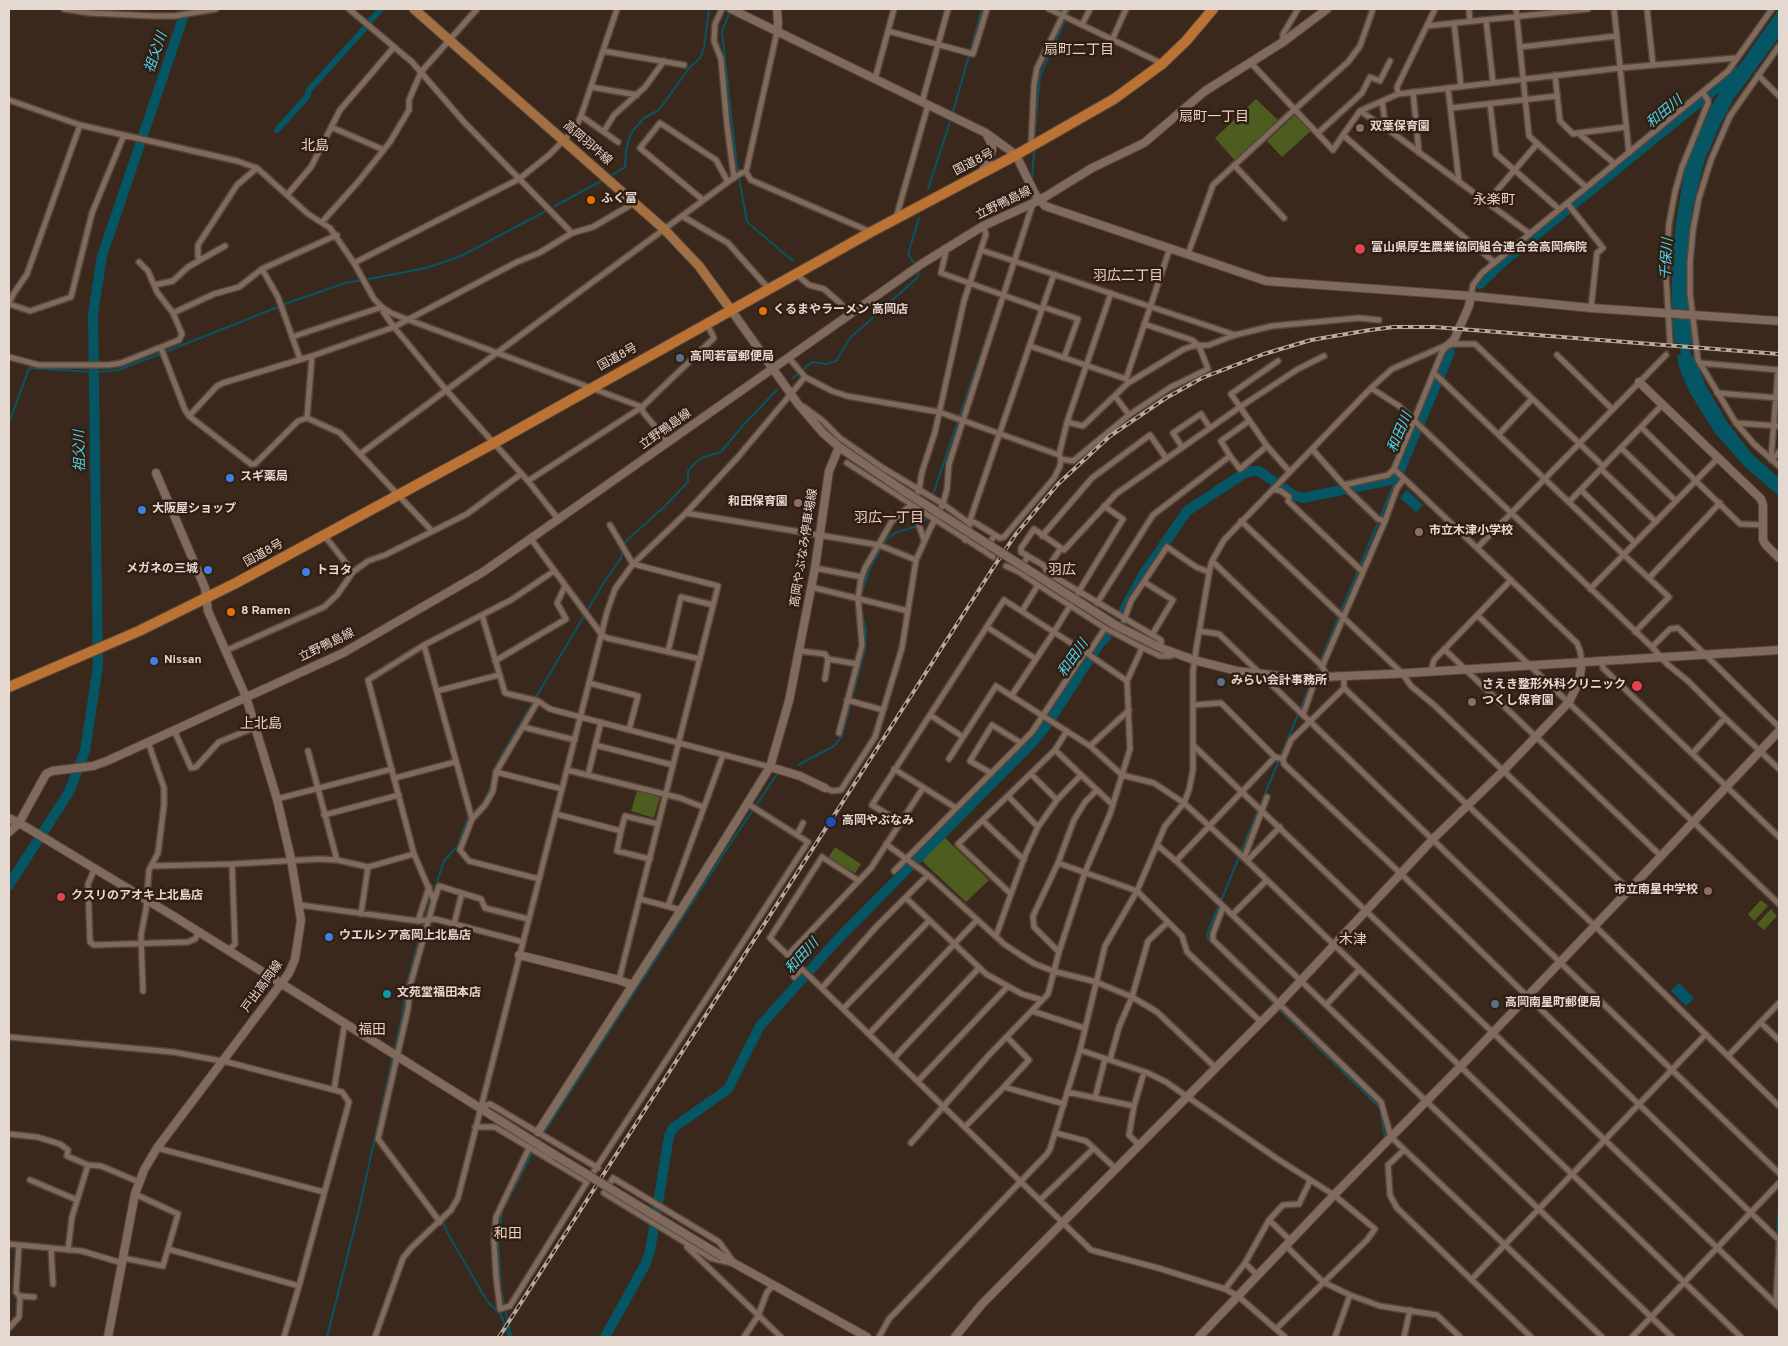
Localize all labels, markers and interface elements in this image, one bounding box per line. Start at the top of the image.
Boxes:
water label: 祖父川 [142,30,172,76]
district label: 扇町二丁目 [1044,43,1114,59]
water label: 和田川 [1644,93,1686,133]
district label: 扇町一丁目 [1179,110,1249,126]
street label: 高岡羽咋線 [560,119,614,169]
place label: 双葉保育園 [1370,121,1430,135]
marker: 双葉保育園 [1354,122,1366,134]
district label: 北島 [301,139,329,155]
street label: 国道8号 [951,147,997,179]
street label: 立野鴨島線 [974,184,1034,224]
place label: ふく富 [601,193,637,207]
district label: 永楽町 [1473,193,1515,209]
marker: ふく富 [585,194,597,206]
water label: 千保川 [1659,238,1677,280]
marker: 富山県厚生農業協同組合連合会高岡病院 [1353,242,1367,256]
place label: 富山県厚生農業協同組合連合会高岡病院 [1371,242,1587,256]
district label: 羽広二丁目 [1093,269,1163,285]
place label: くるまやラーメン 高岡店 [773,304,908,318]
marker: くるまやラーメン 高岡店 [757,305,769,317]
street label: 国道8号 [596,341,640,375]
place label: 高岡若富郵便局 [690,351,774,365]
marker: 高岡若富郵便局 [674,352,686,364]
street label: 立野鴨島線 [637,407,695,453]
water label: 和田川 [1385,410,1417,456]
water label: 祖父川 [72,430,90,472]
place label: スギ薬局 [240,471,288,485]
marker: スギ薬局 [224,472,236,484]
street label: 高岡やぶなみ停車場線 [789,488,821,608]
place label: 和田保育園 [728,496,788,510]
marker: 和田保育園 [792,497,804,509]
place label: 大阪屋ショップ [152,503,236,517]
marker: 大阪屋ショップ [136,504,148,516]
district label: 羽広一丁目 [854,511,924,527]
place label: 市立木津小学校 [1429,525,1513,539]
marker: 市立木津小学校 [1413,526,1425,538]
street label: 国道8号 [242,537,286,571]
place label: メガネの三城 [126,563,198,577]
district label: 羽広 [1048,563,1076,579]
marker: メガネの三城 [202,564,214,576]
place label: トヨタ [316,565,352,579]
marker: トヨタ [300,566,312,578]
place label: 8 Ramen [241,605,291,619]
marker: 8 Ramen [225,606,237,618]
street label: 立野鴨島線 [297,626,357,666]
water label: 和田川 [1055,637,1093,681]
place label: Nissan [164,654,202,668]
marker: Nissan [148,655,160,667]
place label: みらい会計事務所 [1231,675,1327,689]
marker: みらい会計事務所 [1215,676,1227,688]
place label: さえき整形外科クリニック [1482,679,1626,693]
marker: さえき整形外科クリニック [1630,679,1644,693]
place label: つくし保育園 [1482,695,1554,709]
marker: つくし保育園 [1466,696,1478,708]
district label: 上北島 [240,717,282,733]
marker: 高岡やぶなみ [824,815,838,829]
place label: 高岡やぶなみ [842,815,914,829]
place label: 市立南星中学校 [1614,884,1698,898]
marker: 市立南星中学校 [1702,885,1714,897]
place label: クスリのアオキ上北島店 [71,890,203,904]
marker: クスリのアオキ上北島店 [55,891,67,903]
place label: ウエルシア高岡上北島店 [339,930,471,944]
marker: ウエルシア高岡上北島店 [323,931,335,943]
district label: 木津 [1339,933,1367,949]
water label: 和田川 [783,936,823,978]
street label: 戸出高岡線 [240,958,286,1016]
place label: 文苑堂福田本店 [397,987,481,1001]
marker: 文苑堂福田本店 [381,988,393,1000]
place label: 高岡南星町郵便局 [1505,997,1601,1011]
marker: 高岡南星町郵便局 [1489,998,1501,1010]
district label: 福田 [358,1023,386,1039]
district label: 和田 [494,1227,522,1243]

